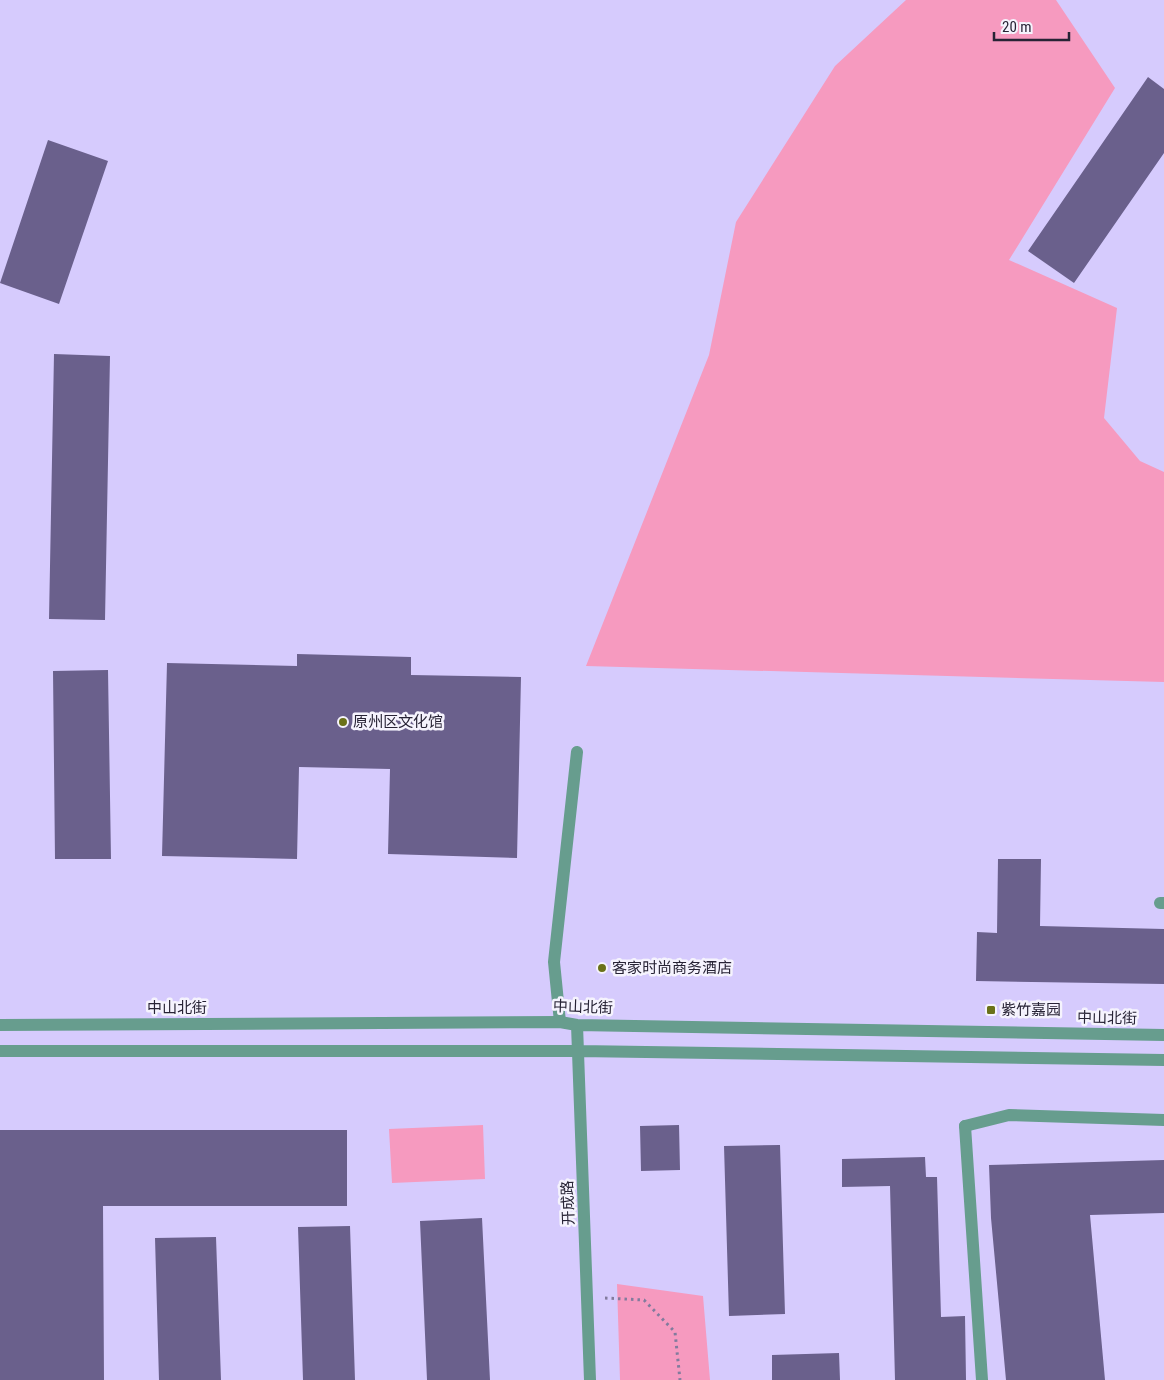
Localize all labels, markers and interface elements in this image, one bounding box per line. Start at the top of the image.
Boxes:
scale bar [994,10,1069,42]
text: 20 m [1002,18,1032,36]
place label: 原州区文化馆 [353,713,443,731]
marker: 原州区文化馆 [337,716,349,728]
place label: 客家时尚商务酒店 [612,959,732,977]
marker: 客家时尚商务酒店 [596,962,608,974]
street label: 中山北街 [553,997,613,1017]
street label: 中山北街 [147,999,207,1017]
place label: 紫竹嘉园 [1001,1001,1061,1019]
marker: 紫竹嘉园 [985,1004,997,1016]
street label: 中山北街 [1077,1008,1137,1028]
street label: 开成路 [558,1180,578,1226]

